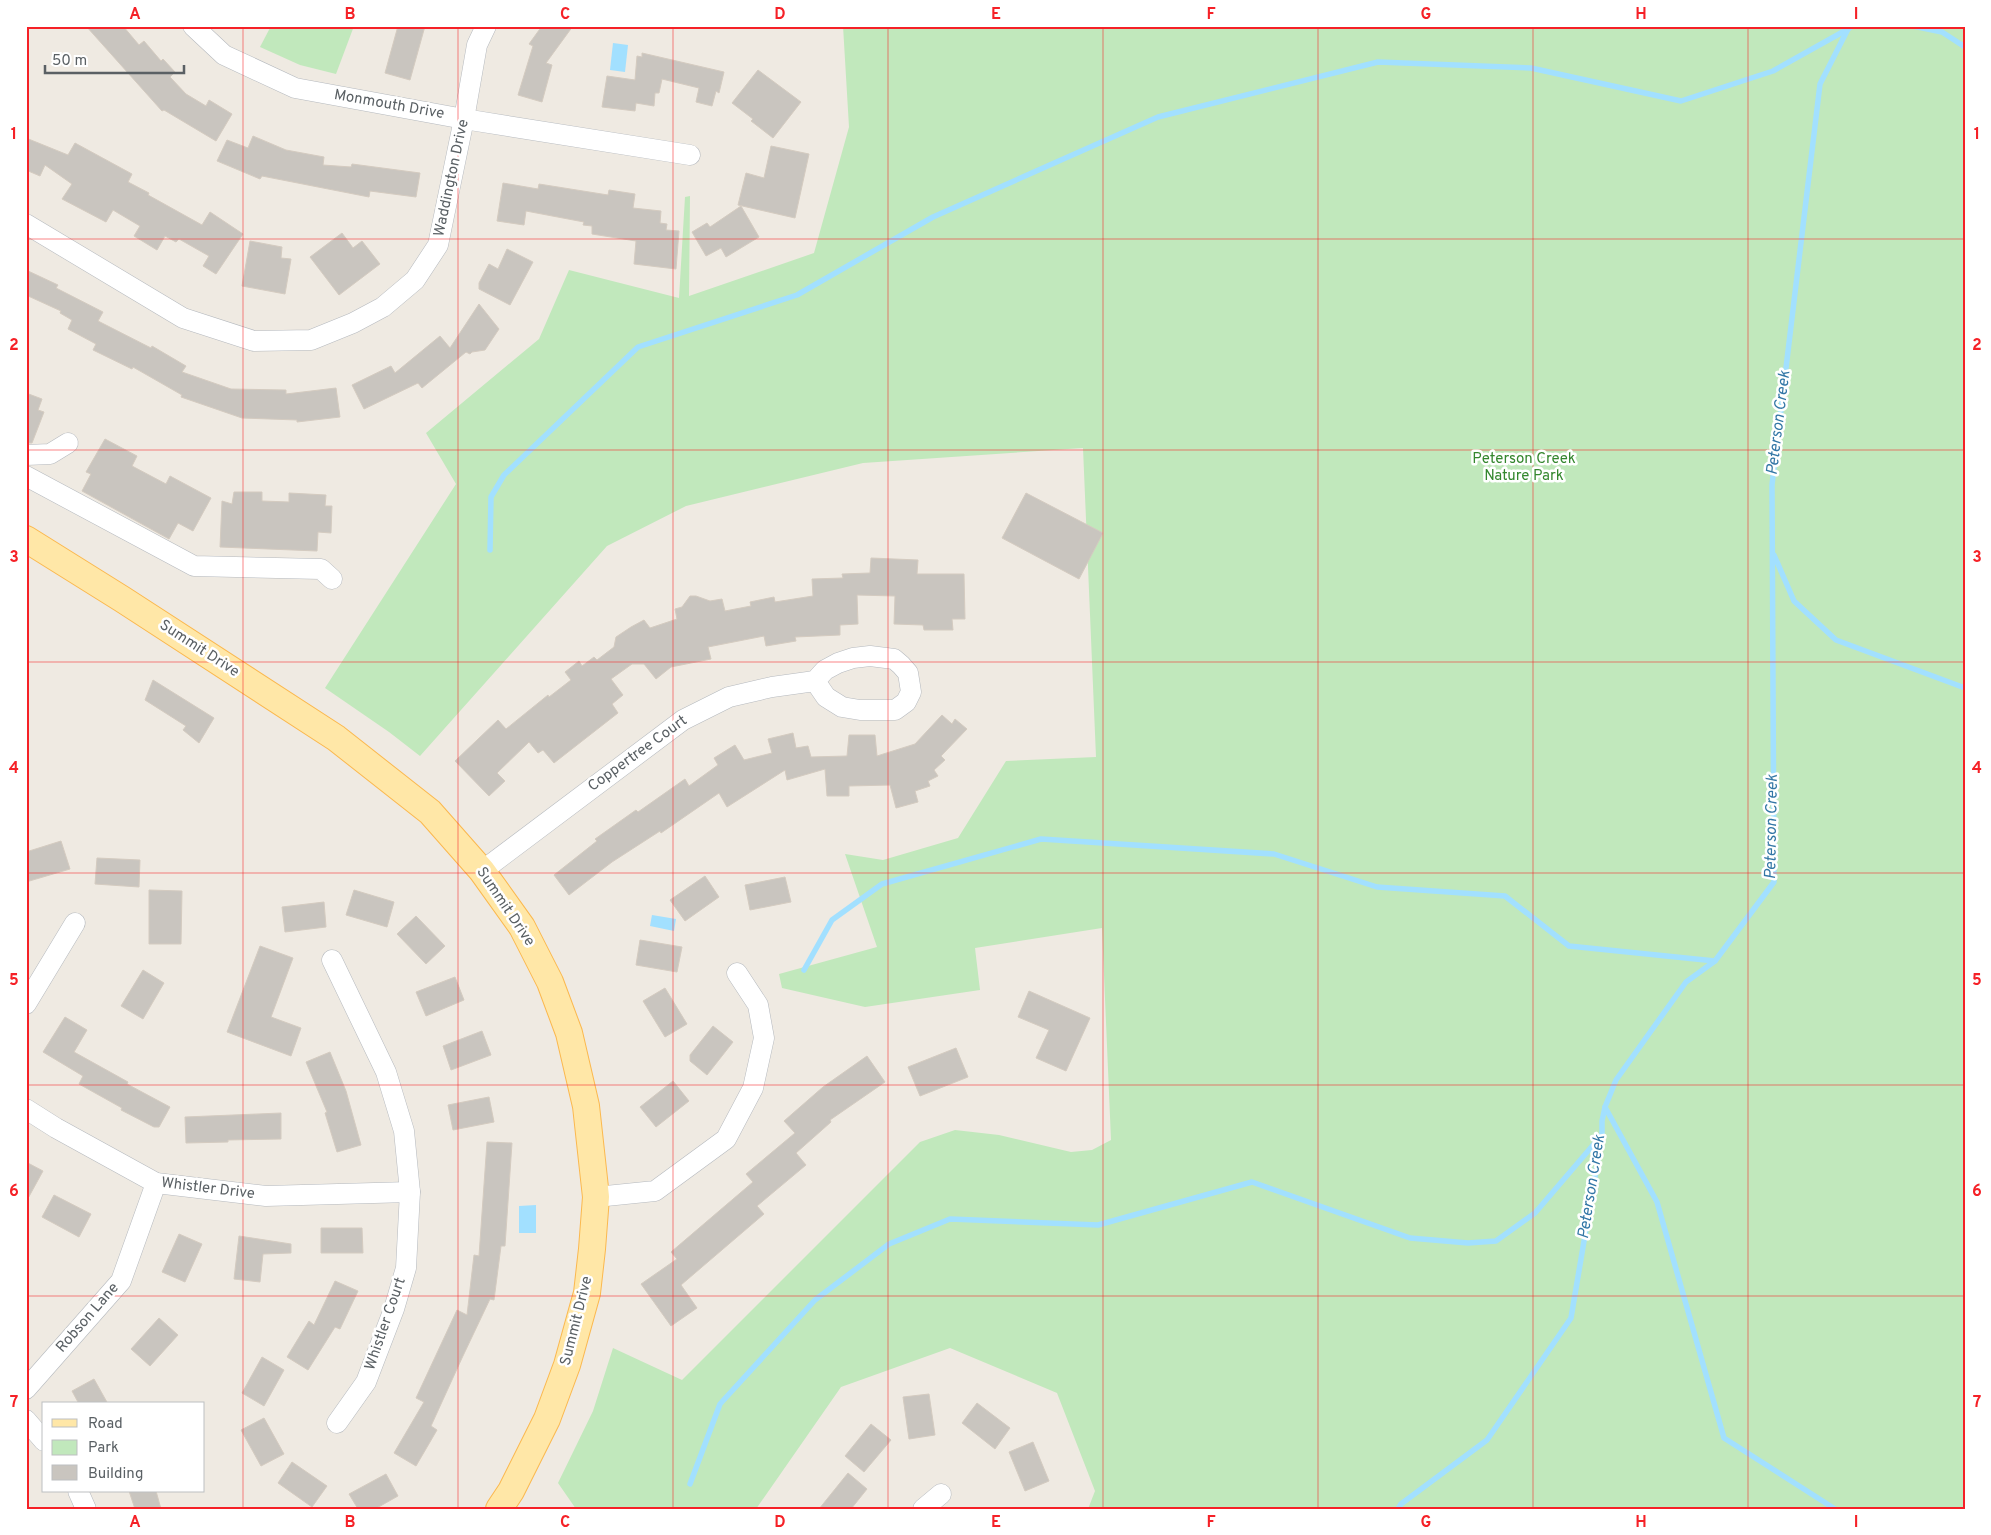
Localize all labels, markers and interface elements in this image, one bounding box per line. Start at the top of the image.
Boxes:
text: A [129,5,141,25]
text: B [344,5,356,25]
text: C [560,5,570,25]
text: D [774,5,786,25]
text: E [991,5,1001,25]
text: F [1206,5,1216,25]
text: G [1421,5,1431,25]
text: H [1635,5,1647,25]
text: I [1854,5,1858,25]
scale bar [45,42,184,74]
text: 50 m [52,52,87,71]
street label: Monmouth Drive [332,86,446,124]
street label: Waddington Drive [430,118,474,238]
text: 1 [11,125,17,145]
text: 1 [1974,125,1980,145]
text: 2 [9,336,19,356]
text: 2 [1972,336,1982,356]
water label: Peterson Creek [1763,369,1795,476]
park label: Peterson Creek Nature Park [1472,450,1576,486]
text: 3 [9,548,19,568]
text: 3 [1972,548,1982,568]
street label: Summit Drive [155,616,243,682]
street label: Coppertree Court [585,712,691,796]
text: 4 [9,759,19,779]
text: 4 [1972,759,1982,779]
water label: Peterson Creek [1761,773,1783,880]
street label: Summit Drive [471,864,539,950]
text: 5 [9,971,19,991]
text: 5 [1972,971,1982,991]
water label: Peterson Creek [1574,1133,1610,1240]
street label: Whistler Drive [160,1174,256,1204]
text: 6 [9,1182,19,1202]
text: 6 [1972,1182,1982,1202]
street label: Summit Drive [557,1274,597,1368]
street label: Whistler Court [361,1275,411,1373]
street label: Robson Lane [52,1279,124,1357]
text: 7 [10,1393,18,1413]
text: 7 [1973,1393,1981,1413]
legend [42,1402,205,1492]
text: Road [88,1415,123,1434]
text: Park [88,1439,119,1458]
text: Building [88,1465,143,1484]
text: A [129,1513,141,1533]
text: B [344,1513,356,1533]
text: C [560,1513,570,1533]
text: D [774,1513,786,1533]
text: E [991,1513,1001,1533]
text: F [1206,1513,1216,1533]
text: G [1421,1513,1431,1533]
text: H [1635,1513,1647,1533]
text: I [1854,1513,1858,1533]

